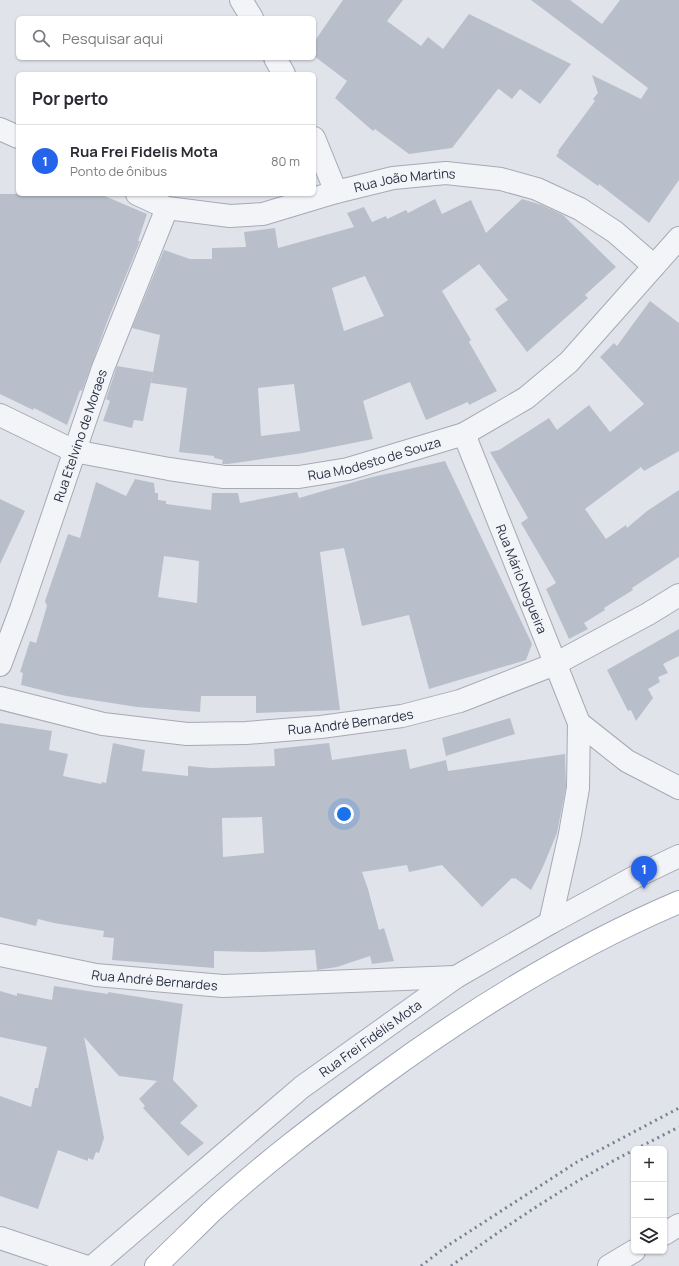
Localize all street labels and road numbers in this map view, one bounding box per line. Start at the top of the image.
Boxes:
street label: Rua João Martins [352,164,457,196]
street label: Rua Etelvino de Moraes [49,367,111,504]
street label: Rua Modesto de Souza [306,433,443,484]
street label: Rua Mário Nogueira [492,522,552,636]
street label: Rua André Bernardes [287,704,415,739]
street label: Rua André Bernardes [90,965,219,995]
street label: Rua Frei Fidélis Mota [315,996,425,1081]

